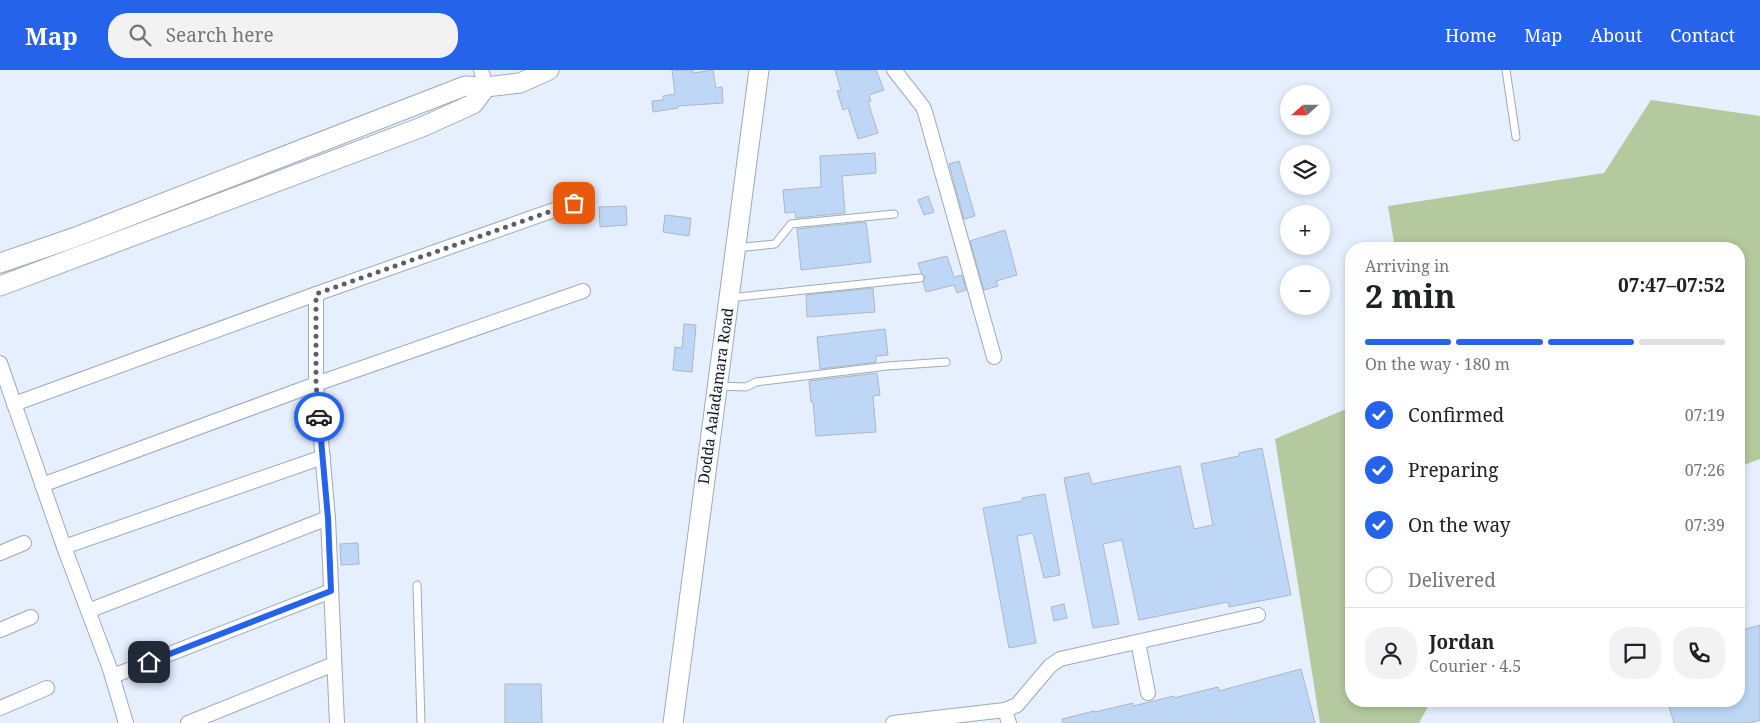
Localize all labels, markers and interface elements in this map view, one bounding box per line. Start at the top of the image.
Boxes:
search box [108,13,458,58]
text: Map [25,19,78,52]
icon: search [126,21,154,49]
text: Search here [166,22,274,48]
text: Home [1445,23,1496,47]
text: Map [1524,23,1562,47]
text: About [1590,23,1642,47]
text: Contact [1670,23,1735,47]
north arrow [1280,85,1330,135]
map controls [1280,85,1330,315]
button: layers [1280,145,1330,195]
pin [553,182,595,224]
icon: bag [560,189,588,217]
button: + [1280,205,1330,255]
text: Arriving in [1365,255,1449,277]
button: − [1280,265,1330,315]
text: 07:47–07:52 [1618,272,1725,298]
text: 2 min [1365,274,1456,317]
street label: Dodda Aaladamara Road [693,306,737,485]
text: On the way · 180 m [1365,353,1510,375]
courier [294,392,344,442]
icon: check [1365,401,1393,429]
text: Confirmed [1408,402,1504,428]
icon: car [305,403,333,431]
text: 07:19 [1685,404,1725,426]
icon: check [1365,456,1393,484]
text: Preparing [1408,457,1498,483]
text: 07:26 [1685,459,1725,481]
icon: check [1365,511,1393,539]
text: On the way [1408,512,1511,538]
text: 07:39 [1685,514,1725,536]
text: Delivered [1408,567,1496,593]
button: person [1365,627,1417,679]
button: chat [1609,627,1661,679]
button: phone [1673,627,1725,679]
text: Jordan [1429,629,1495,655]
pin [128,641,170,683]
icon: home [135,648,163,676]
text: Courier · 4.5 [1429,655,1521,677]

